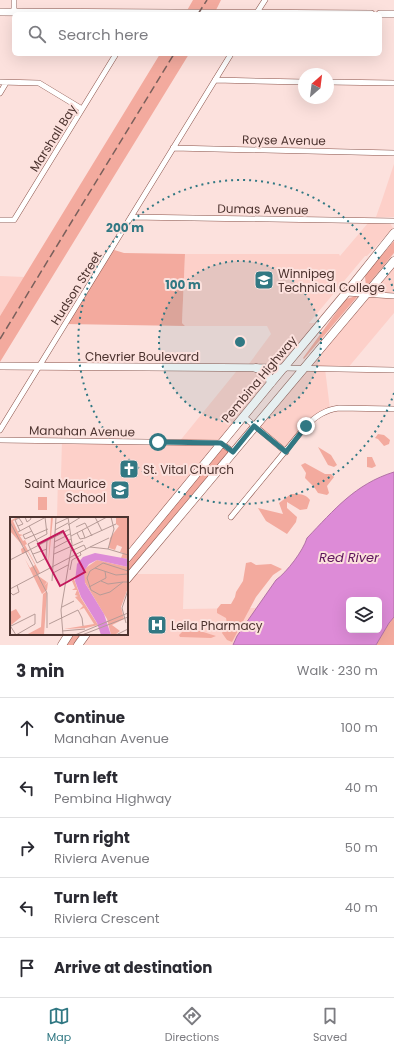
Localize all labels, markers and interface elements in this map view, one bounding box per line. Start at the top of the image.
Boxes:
search box [12,12,382,56]
icon: search [26,23,48,45]
text: Search here [58,24,148,45]
north arrow [298,68,334,104]
street label: Marshall Bay [26,101,81,175]
street label: Royse Avenue [242,131,326,149]
street label: Dumas Avenue [217,200,309,218]
text: 200 m [106,219,144,236]
street label: Hudson Street [47,248,105,328]
place label: Winnipeg Technical College [278,265,385,296]
school or university icon: Winnipeg Technical College [253,269,275,291]
text: 100 m [165,276,201,293]
street label: Pembina Highway [218,332,301,426]
centre of rings [233,335,247,349]
street label: Chevrier Boulevard [85,348,199,365]
route end [297,417,315,435]
street label: Manahan Avenue [29,422,135,440]
route start [149,433,167,451]
church icon: St. Vital Church [118,458,140,480]
place label: St. Vital Church [143,461,234,478]
place label: Saint Maurice School [24,475,106,506]
school or university icon: Saint Maurice School [109,479,131,501]
inset map [10,517,128,635]
water label: Red River [319,548,380,567]
map controls [346,597,382,633]
button: layers [346,597,382,633]
hospital icon: Leila Pharmacy [146,614,168,636]
place label: Leila Pharmacy [171,617,263,634]
text: 3 min [16,659,64,683]
text: Walk · 230 m [297,661,378,680]
text: Continue [54,707,125,728]
icon: ahead [16,717,38,739]
text: 100 m [341,718,378,737]
text: Manahan Avenue [54,729,169,748]
text: Turn left [54,767,118,788]
icon: left [16,777,38,799]
text: 40 m [345,778,378,797]
text: Pembina Highway [54,789,172,808]
text: Turn right [54,827,130,848]
icon: right [16,837,38,859]
text: 50 m [345,838,378,857]
text: Riviera Avenue [54,849,150,868]
text: Turn left [54,887,118,908]
icon: left [16,897,38,919]
text: 40 m [345,898,378,917]
text: Riviera Crescent [54,909,160,928]
icon: arrive [16,957,38,979]
text: Arrive at destination [54,957,212,978]
tab: Map [47,1005,71,1046]
tab: Directions [165,1005,219,1046]
tab: Saved [313,1005,347,1046]

